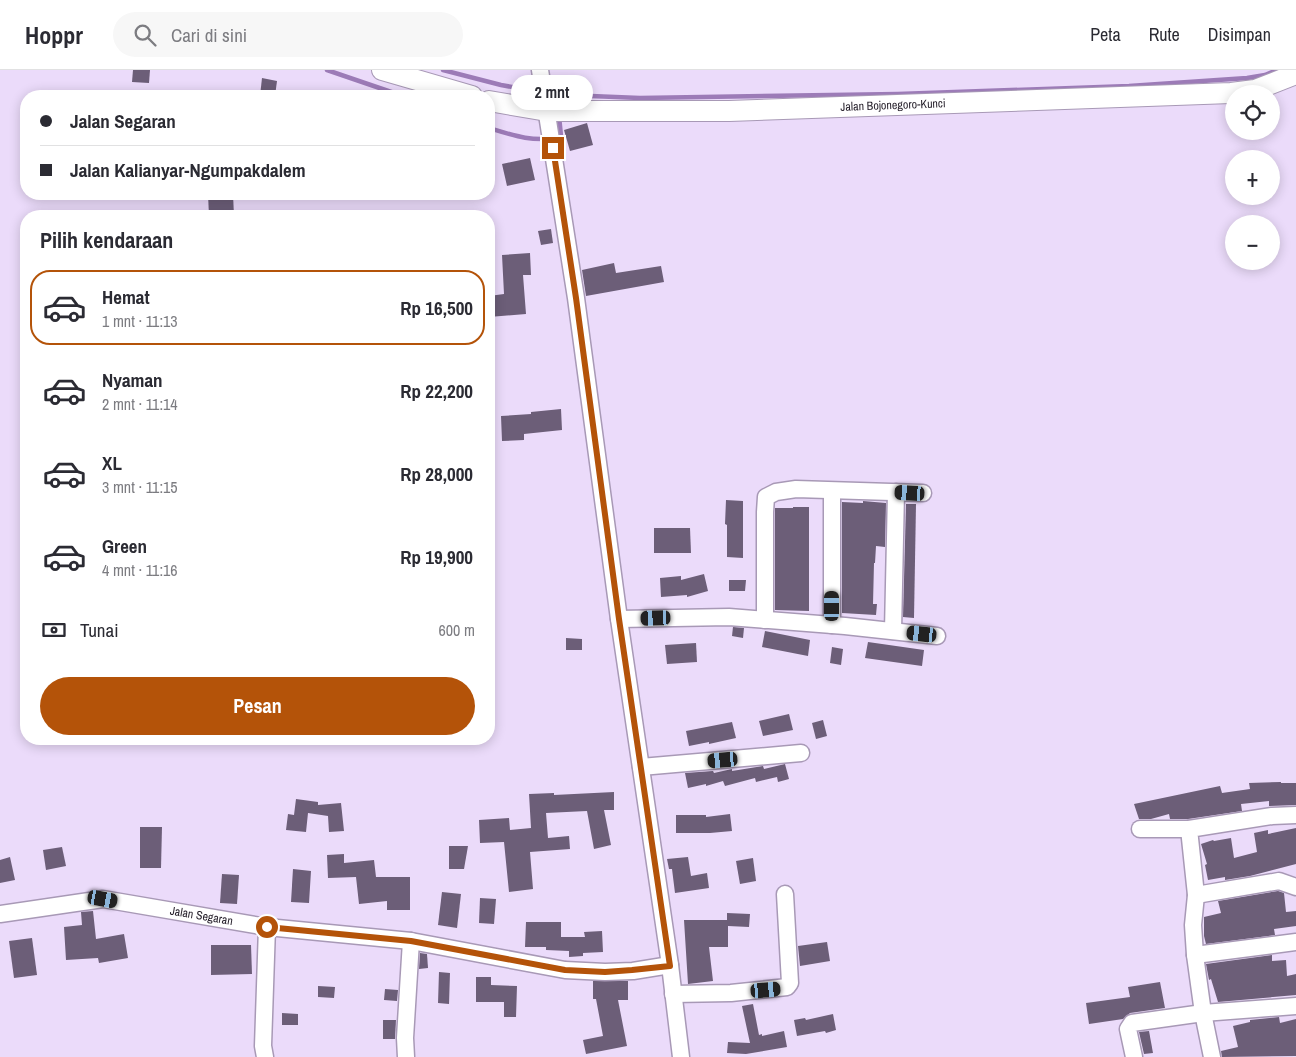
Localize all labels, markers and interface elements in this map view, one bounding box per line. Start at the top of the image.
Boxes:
search box [113,12,463,57]
text: Hoppr [25,19,83,51]
icon: search [131,21,159,49]
text: Cari di sini [171,22,247,48]
text: Peta [1090,22,1121,47]
text: Rute [1149,22,1180,47]
text: Disimpan [1208,22,1271,47]
callout: 2 mnt [512,75,594,110]
text: 2 mnt [535,81,570,103]
map controls [1225,85,1280,270]
button: locate [1225,85,1280,140]
street label: Jalan Bojonegoro-Kunci [840,95,946,115]
text: Jalan Segaran [70,108,176,134]
route end [542,137,564,159]
button: + [1225,150,1280,205]
text: Jalan Kalianyar-Ngumpakdalem [70,157,306,183]
button: − [1225,215,1280,270]
text: Pilih kendaraan [40,225,173,255]
text: Hemat [102,284,150,310]
icon: car [42,285,87,330]
text: Rp 16,500 [400,295,473,321]
text: 1 mnt · 11:13 [102,310,178,332]
text: Nyaman [102,367,163,393]
icon: car [42,368,87,413]
text: Rp 22,200 [400,378,473,404]
text: 2 mnt · 11:14 [102,393,178,415]
text: XL [102,450,122,476]
icon: car [42,451,87,496]
text: Rp 28,000 [400,461,473,487]
text: 3 mnt · 11:15 [102,476,178,498]
car [894,485,925,501]
text: Green [102,533,147,559]
icon: car [42,534,87,579]
text: Rp 19,900 [400,544,473,570]
text: 4 mnt · 11:16 [102,559,178,581]
car [824,591,839,621]
car [640,610,671,626]
icon: cash [40,616,68,644]
text: Tunai [80,617,119,643]
text: 600 m [439,619,475,641]
car [906,625,937,643]
button: Pesan [40,677,475,735]
car [707,751,738,769]
car [86,889,119,909]
street label: Jalan Segaran [169,903,234,929]
route start [256,916,278,938]
car [750,981,781,999]

